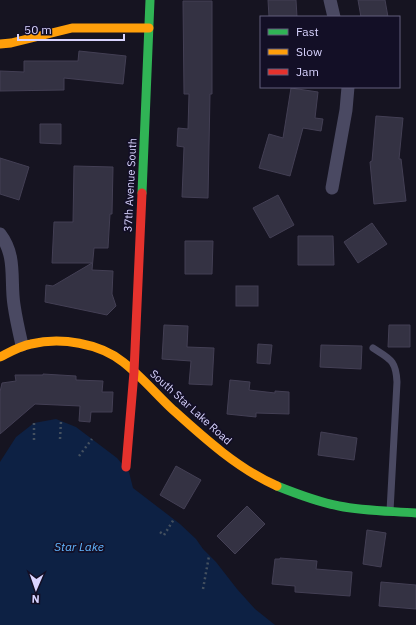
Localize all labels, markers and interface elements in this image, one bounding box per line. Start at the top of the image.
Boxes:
scale bar [18,16,124,42]
legend [260,16,400,88]
text: 50 m [24,22,52,37]
text: Fast [296,24,319,39]
text: Slow [296,44,322,59]
text: Jam [296,64,319,79]
street label: 37th Avenue South [121,138,139,232]
street label: South Star Lake Road [147,367,235,447]
water label: Star Lake [54,539,104,554]
north arrow [16,569,56,609]
text: N [31,592,40,606]

